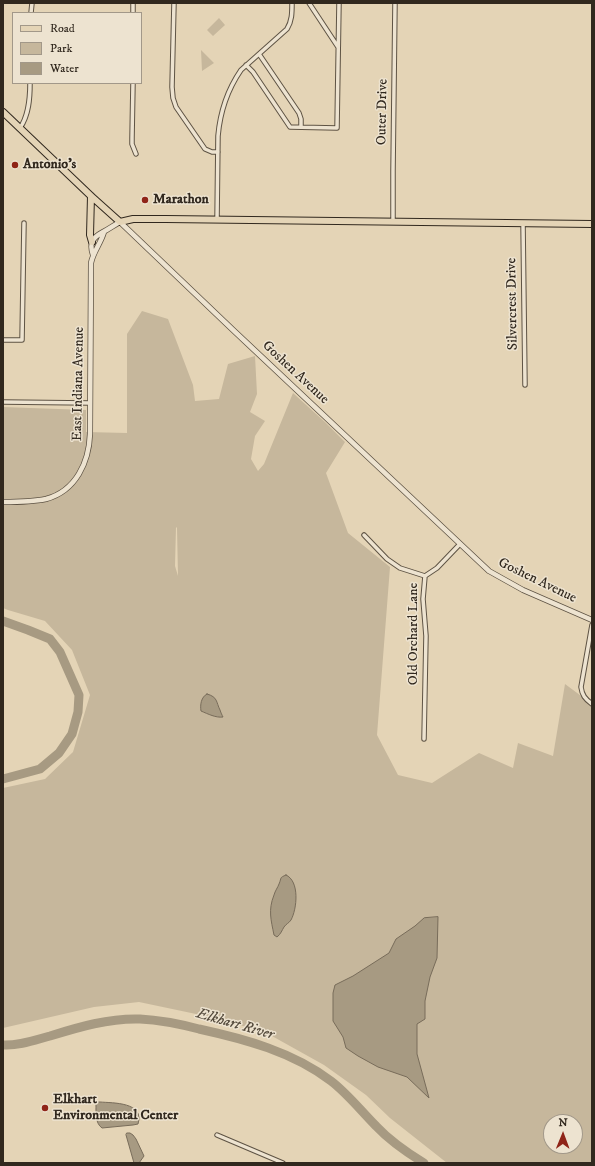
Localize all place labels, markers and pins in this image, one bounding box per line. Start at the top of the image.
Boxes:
place label: Antonio's [23,157,76,173]
marker: Antonio's [10,160,20,170]
place label: Marathon [153,192,209,208]
marker: Marathon [140,195,150,205]
place label: Elkhart Environmental Center [53,1092,178,1124]
marker: Elkhart Environmental Center [40,1103,50,1113]

